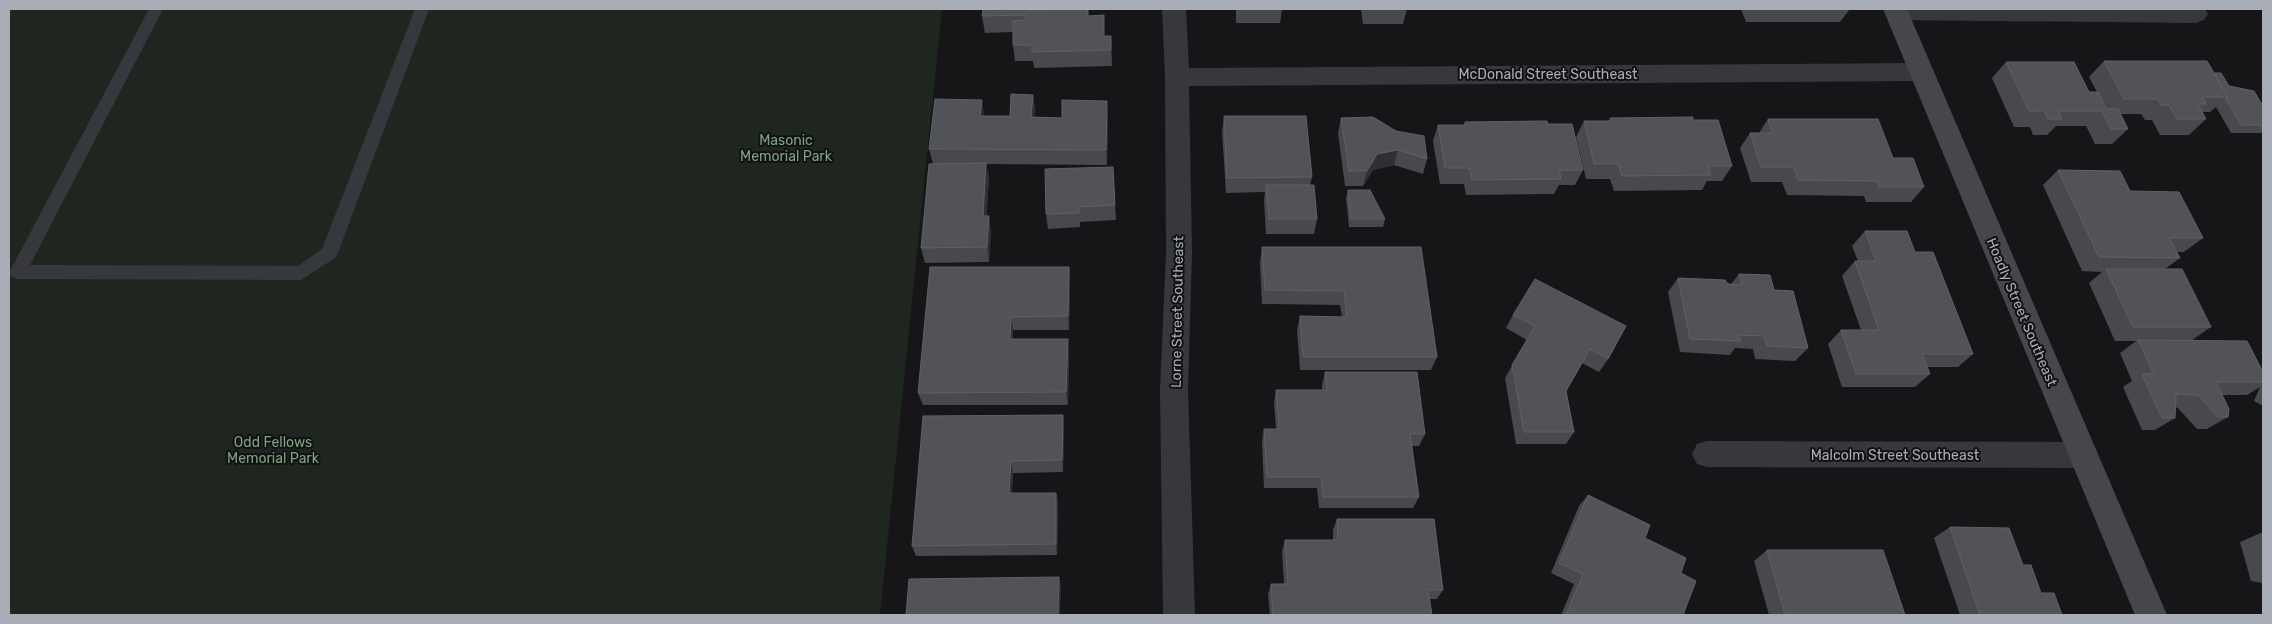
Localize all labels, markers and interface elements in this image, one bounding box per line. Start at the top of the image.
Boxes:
street label: McDonald Street Southeast [1458,66,1638,83]
park label: Masonic Memorial Park [740,132,833,165]
street label: Lorne Street Southeast [1168,235,1187,388]
street label: Hoadly Street Southeast [1983,235,2061,389]
park label: Odd Fellows Memorial Park [227,434,320,467]
street label: Malcolm Street Southeast [1811,447,1980,464]

